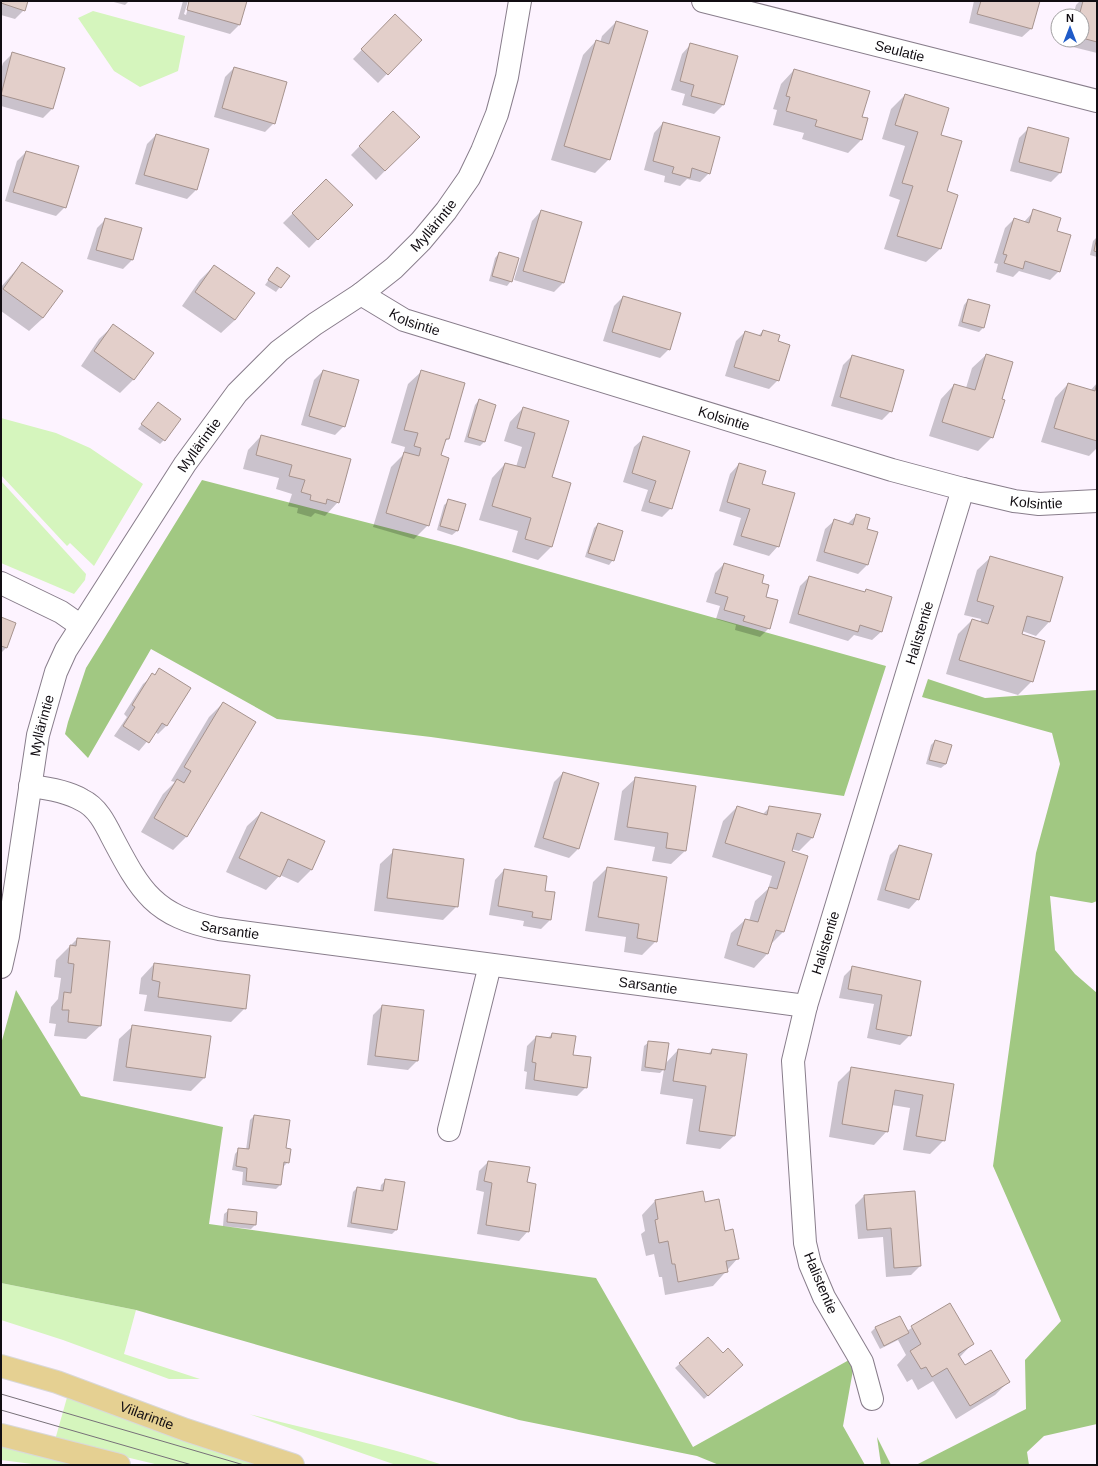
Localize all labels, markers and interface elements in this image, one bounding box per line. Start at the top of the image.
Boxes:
north arrow [1050,8,1090,48]
text: N [1066,12,1074,24]
street label: Seulatie [873,37,926,65]
street label: Myllärintie [407,196,460,255]
street label: Kolsintie [386,305,442,339]
street label: Kolsintie [696,403,752,434]
street label: Myllärintie [174,415,224,475]
street label: Kolsintie [1009,493,1063,512]
street label: Halistentie [902,599,937,666]
street label: Myllärintie [27,693,57,758]
street label: Halistentie [808,909,842,976]
street label: Sarsantie [199,917,260,942]
street label: Sarsantie [618,974,679,997]
street label: Halistentie [801,1250,841,1316]
street label: Viilarintie [117,1398,176,1433]

